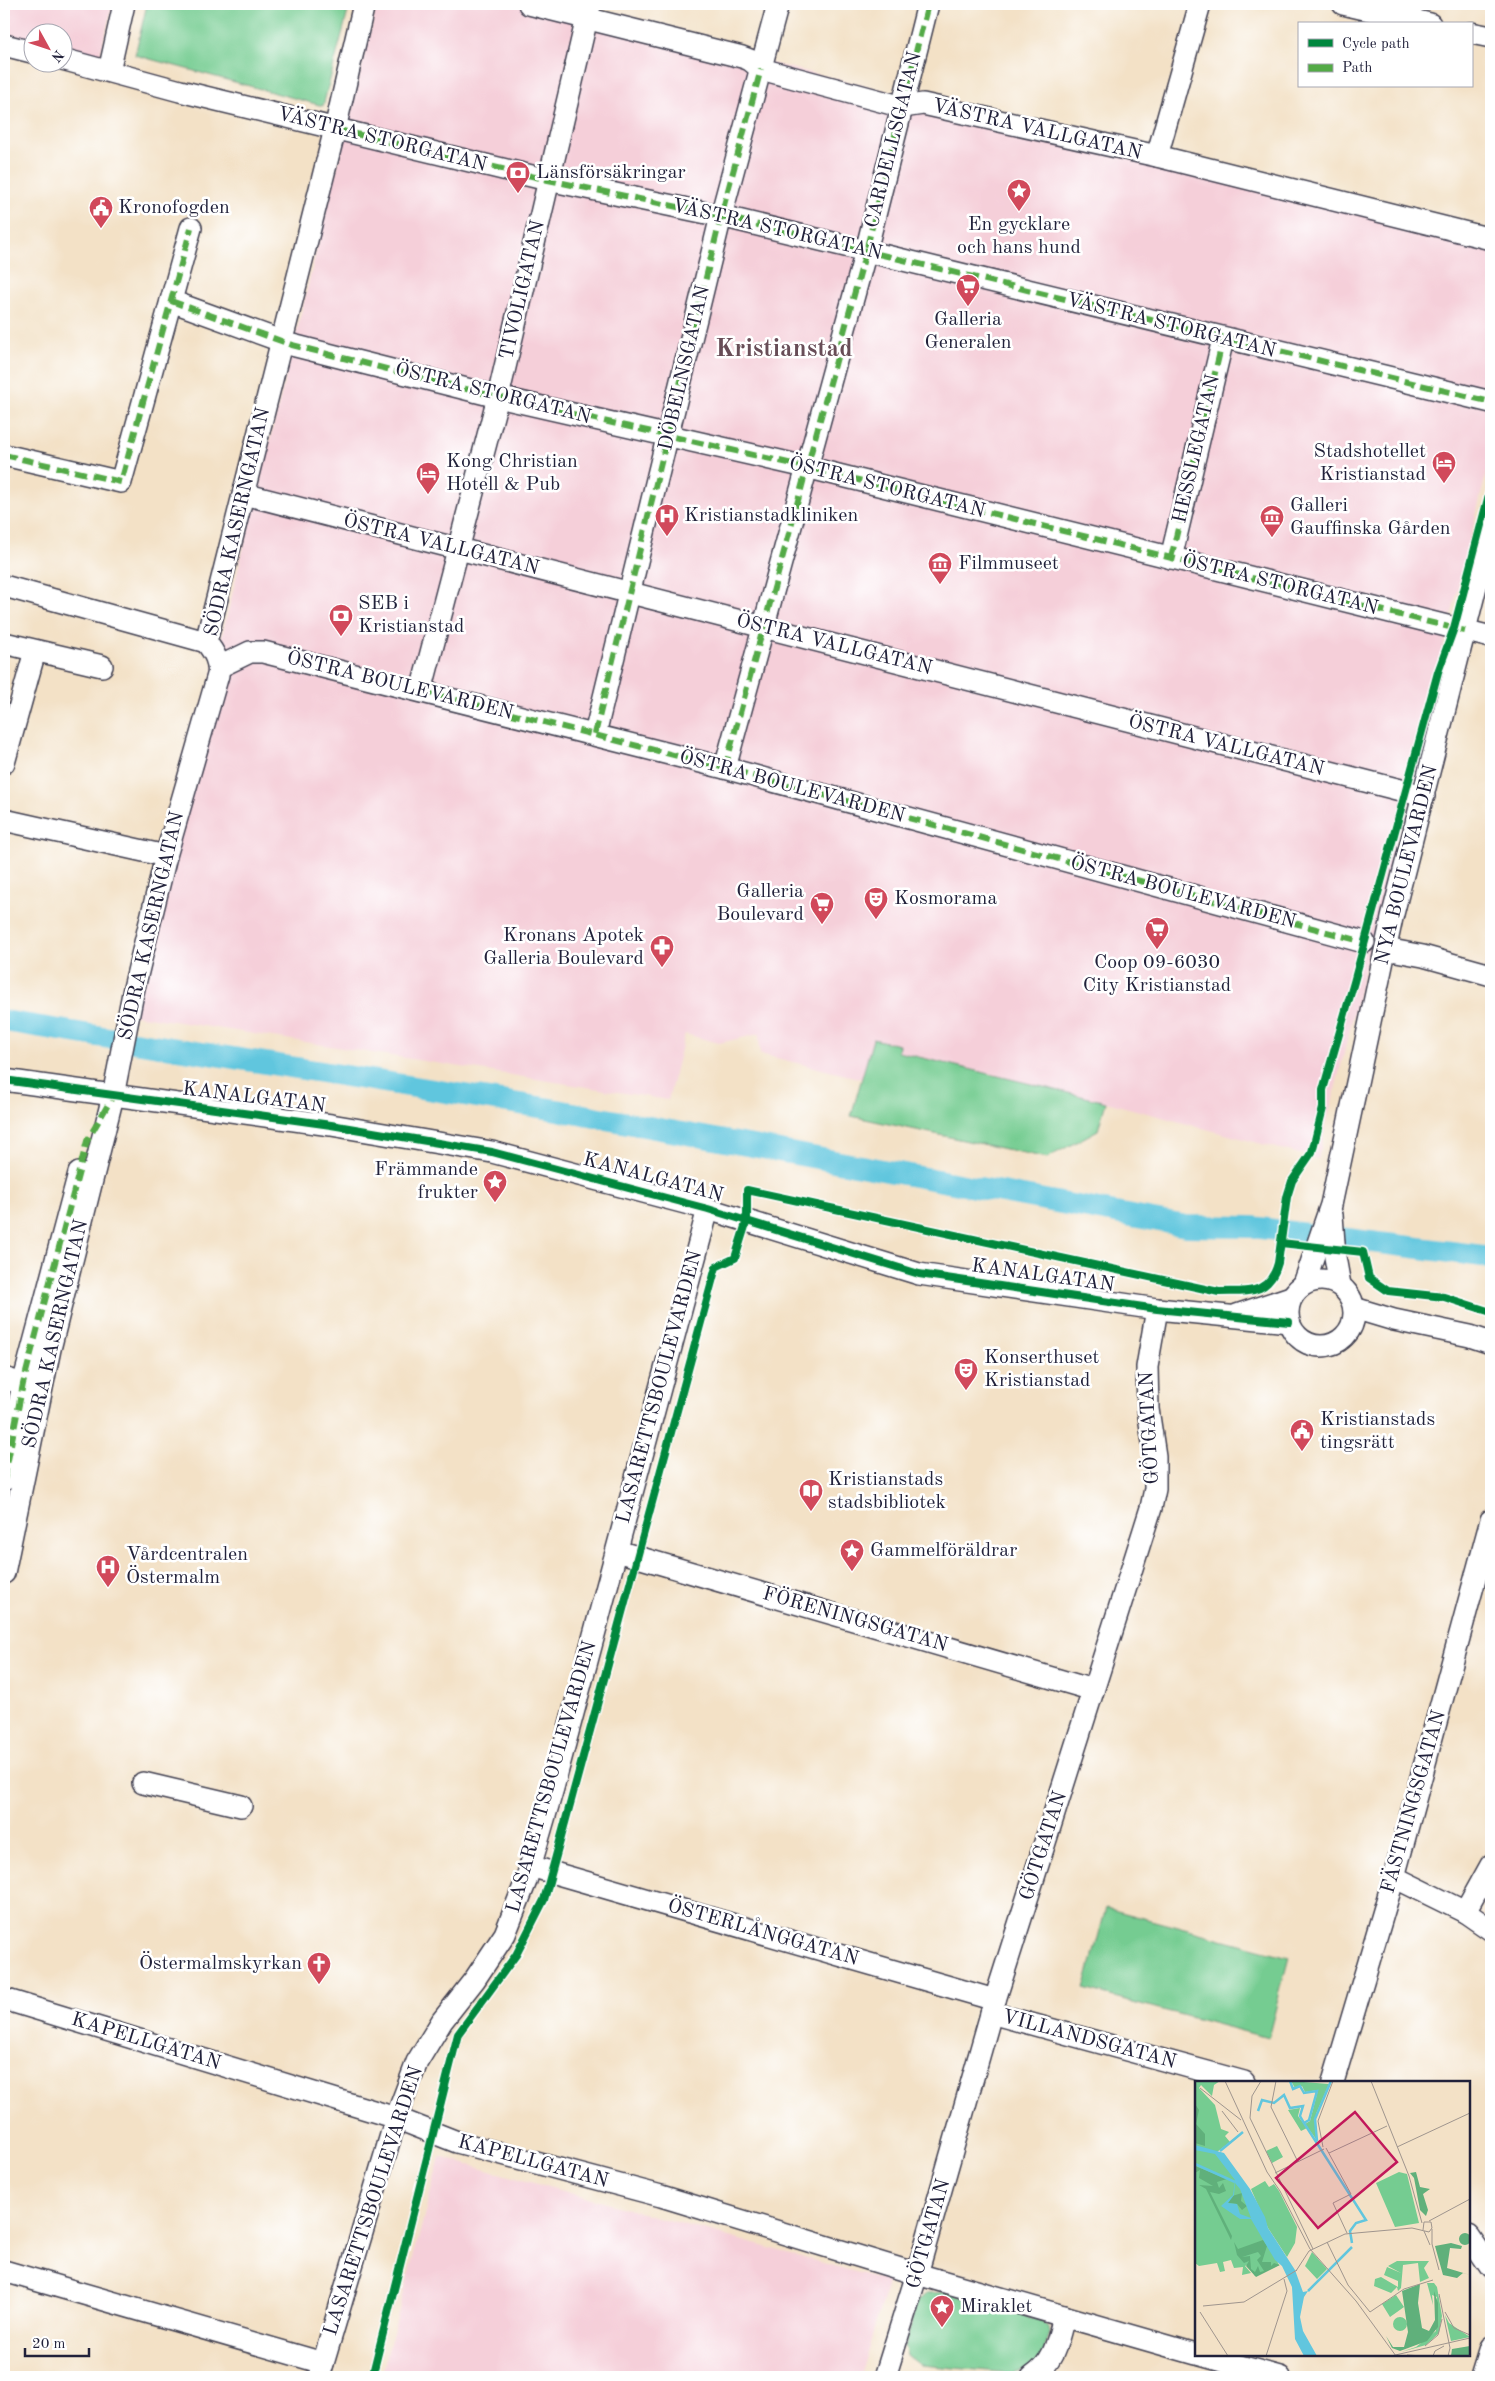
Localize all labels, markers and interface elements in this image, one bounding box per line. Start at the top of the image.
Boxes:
north arrow [22,22,72,72]
legend [1298,22,1472,88]
text: Cycle path [1342,37,1410,52]
text: N [48,47,66,65]
street label: CARDELLSGATAN [862,50,926,230]
text: Path [1342,61,1372,76]
street label: VÄSTRA VALLGATAN [930,94,1144,164]
street label: VÄSTRA STORGATAN [275,102,489,176]
bank icon: Länsförsäkringar [505,160,531,194]
place label: Länsförsäkringar [536,163,686,183]
place icon: En gycklare och hans hund [1006,178,1032,212]
street label: VÄSTRA STORGATAN [670,194,885,264]
public building icon: Kronofogden [88,195,114,229]
place label: Kronofogden [118,198,230,218]
place label: En gycklare och hans hund [957,215,1081,258]
street label: TIVOLIGATAN [497,218,549,362]
supermarket icon: Galleria Generalen [955,273,981,307]
street label: DÖBELNSGATAN [653,283,714,453]
street label: VÄSTRA STORGATAN [1064,288,1278,362]
place label: Galleria Generalen [924,310,1012,353]
district label: Kristianstad [715,337,853,362]
street label: ÖSTRA STORGATAN [393,357,594,428]
street label: HESSLEGATAN [1170,373,1224,525]
street label: SÖDRA KASERNGATAN [199,405,274,638]
place label: Stadshotellet Kristianstad [1314,442,1426,485]
hotel icon: Stadshotellet Kristianstad [1431,450,1457,484]
street label: ÖSTRA STORGATAN [787,451,988,522]
place label: Kong Christian Hotell & Pub [446,452,578,495]
hotel icon: Kong Christian Hotell & Pub [415,461,441,495]
place label: Galleri Gauffinska Gården [1290,496,1451,539]
hospital icon: Kristianstadkliniken [654,503,680,537]
museum icon: Galleri Gauffinska Gården [1259,504,1285,538]
place label: Kristianstadkliniken [684,506,858,526]
street label: ÖSTRA VALLGATAN [341,508,542,579]
street label: ÖSTRA STORGATAN [1180,548,1381,619]
museum icon: Filmmuseet [927,551,953,585]
place label: Filmmuseet [958,554,1059,574]
place label: SEB i Kristianstad [358,594,464,637]
bank icon: SEB i Kristianstad [328,603,354,637]
street label: ÖSTRA VALLGATAN [734,608,935,679]
street label: ÖSTRA BOULEVARDEN [285,645,516,724]
street label: ÖSTRA VALLGATAN [1126,709,1327,780]
street label: ÖSTRA BOULEVARDEN [677,744,908,827]
street label: NYA BOULEVARDEN [1372,763,1442,967]
street label: SÖDRA KASERNGATAN [113,809,188,1042]
street label: ÖSTRA BOULEVARDEN [1068,850,1299,933]
place label: Galleria Boulevard [717,882,804,925]
theatre icon: Kosmorama [863,886,889,920]
place label: Kosmorama [894,889,997,909]
supermarket icon: Galleria Boulevard [809,891,835,925]
supermarket icon: Coop 09-6030 City Kristianstad [1144,916,1170,950]
place label: Kronans Apotek Galleria Boulevard [483,926,644,969]
pharmacy icon: Kronans Apotek Galleria Boulevard [649,934,675,968]
place label: Coop 09-6030 City Kristianstad [1083,953,1231,996]
street label: KANALGATAN [181,1079,327,1117]
street label: KANALGATAN [581,1150,725,1206]
place label: Främmande frukter [374,1160,478,1203]
place icon: Främmande frukter [482,1169,508,1203]
street label: SÖDRA KASERNGATAN [17,1217,92,1450]
street label: LASARETTSBOULEVARDEN [614,1248,706,1526]
street label: KANALGATAN [970,1256,1116,1296]
place label: Konserthuset Kristianstad [984,1348,1099,1391]
theatre icon: Konserthuset Kristianstad [953,1357,979,1391]
street label: GÖTGATAN [1134,1371,1163,1485]
place label: Kristianstads tingsrätt [1320,1410,1435,1453]
public building icon: Kristianstads tingsrätt [1289,1418,1315,1452]
place label: Kristianstads stadsbibliotek [828,1470,946,1513]
library icon: Kristianstads stadsbibliotek [798,1478,824,1512]
place icon: Gammelföräldrar [839,1538,865,1572]
place label: Gammelföräldrar [870,1541,1017,1561]
place label: Vårdcentralen Östermalm [126,1545,248,1588]
hospital icon: Vårdcentralen Östermalm [95,1554,121,1588]
street label: FÖRENINGSGATAN [760,1581,951,1656]
street label: LASARETTSBOULEVARDEN [504,1639,600,1915]
street label: FÄSTNINGSGATAN [1376,1707,1450,1896]
street label: GÖTGATAN [1014,1788,1071,1903]
street label: ÖSTERLÅNGGATAN [665,1892,862,1970]
place label: Östermalmskyrkan [139,1951,302,1974]
church icon: Östermalmskyrkan [306,1951,332,1985]
street label: VILLANDSGATAN [1000,2007,1178,2073]
street label: KAPELLGATAN [69,2010,223,2074]
street label: LASARETTSBOULEVARDEN [321,2064,427,2338]
inset map [1195,2081,1470,2356]
street label: KAPELLGATAN [455,2132,611,2192]
street label: GÖTGATAN [901,2176,954,2291]
place icon: Miraklet [929,2294,955,2328]
place label: Miraklet [960,2297,1032,2317]
scale bar [25,2326,89,2358]
text: 20 m [32,2337,66,2352]

